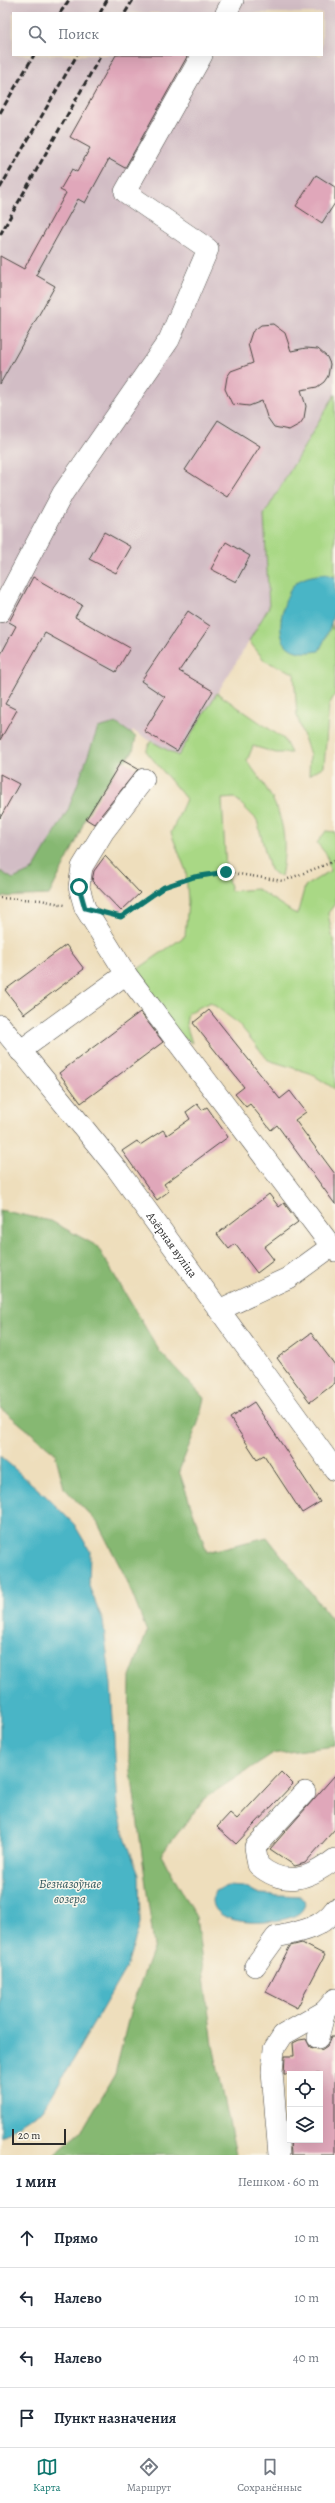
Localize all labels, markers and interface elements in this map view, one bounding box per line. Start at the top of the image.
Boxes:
search box [12,12,323,56]
icon: search [26,23,48,45]
text: Поиск [58,24,99,44]
route end [217,863,235,881]
route start [70,878,88,896]
street label: Азёрная вуліца [142,1208,201,1281]
water label: Безназоўнае возера [39,1875,101,1907]
map controls [287,2071,323,2143]
button: locate [287,2071,323,2107]
button: layers [287,2107,323,2143]
scale bar [12,2127,66,2146]
text: 20 m [18,2128,40,2143]
text: 1 мин [16,2170,57,2193]
text: Пешком · 60 m [238,2173,319,2190]
icon: ahead [16,2227,38,2249]
text: Прямо [54,2228,98,2248]
text: 10 m [294,2229,319,2246]
icon: left [16,2287,38,2309]
text: Налево [54,2288,102,2308]
text: 10 m [294,2289,319,2306]
icon: left [16,2347,38,2369]
text: Налево [54,2348,102,2368]
text: 40 m [293,2349,319,2366]
icon: arrive [16,2407,38,2429]
text: Пункт назначения [54,2408,176,2428]
tab: Карта [33,2456,61,2495]
tab: Маршрут [127,2456,171,2495]
tab: Сохранённые [237,2456,302,2495]

